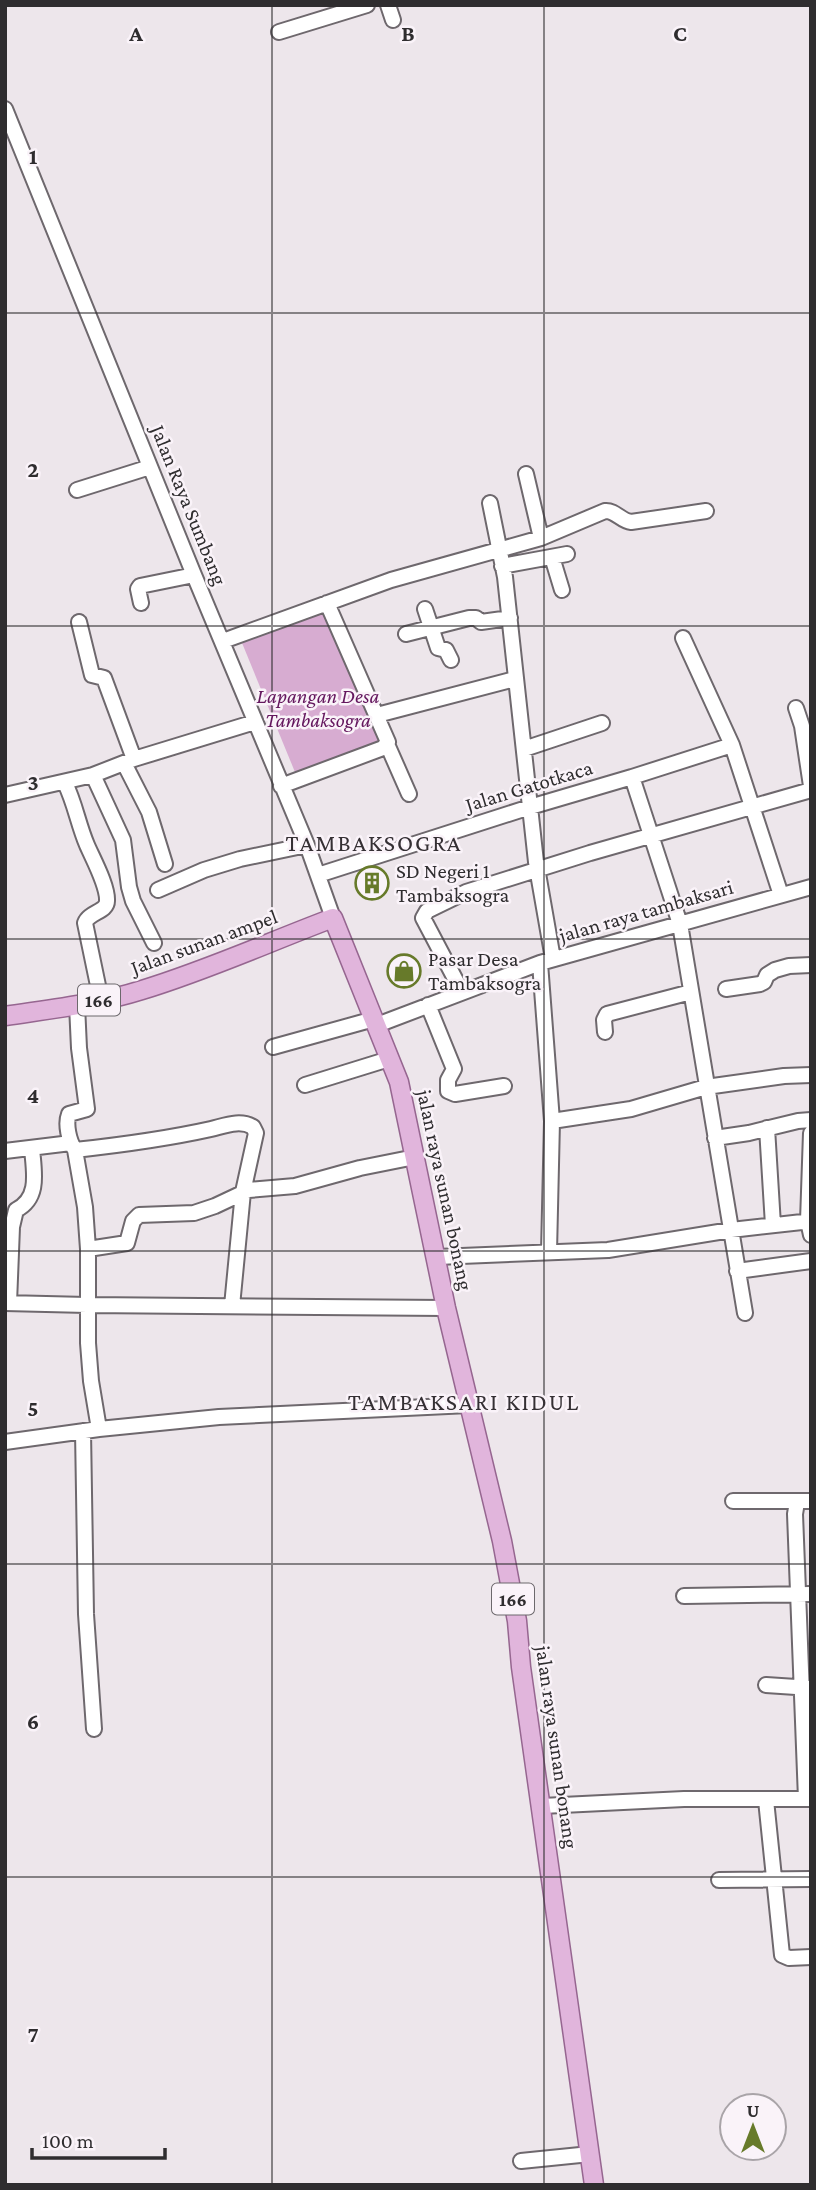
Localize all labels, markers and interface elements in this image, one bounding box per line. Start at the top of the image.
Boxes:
text: A [128,20,143,46]
text: B [401,20,415,46]
text: C [673,20,687,46]
text: 1 [29,143,38,169]
street label: Jalan Raya Sumbang [145,420,232,589]
text: 2 [27,456,39,482]
park label: Lapangan Desa Tambaksogra [257,684,380,732]
street label: Jalan Gatotkaca [461,755,596,817]
text: 3 [27,769,39,795]
district label: TAMBAKSOGRA [286,829,462,856]
place label: SD Negeri 1 Tambaksogra [396,859,510,907]
building icon: SD Negeri 1 Tambaksogra [353,864,391,902]
street label: jalan raya tambaksari [555,875,736,948]
street label: Jalan sunan ampel [125,904,281,980]
place label: Pasar Desa Tambaksogra [428,947,542,995]
shop icon: Pasar Desa Tambaksogra [385,952,423,990]
road number: 166 [78,984,120,1016]
text: 4 [27,1082,39,1108]
street label: jalan raya sunan bonang [412,1087,478,1292]
district label: TAMBAKSARI KIDUL [348,1388,580,1415]
text: 5 [27,1395,39,1421]
road number: 166 [492,1583,534,1614]
street label: jalan raya sunan bonang [531,1643,583,1850]
text: 6 [27,1708,39,1734]
text: 7 [27,2021,39,2047]
north arrow [718,2092,788,2162]
text: U [746,2100,760,2121]
scale bar [32,2116,164,2160]
text: 100 m [42,2129,94,2153]

